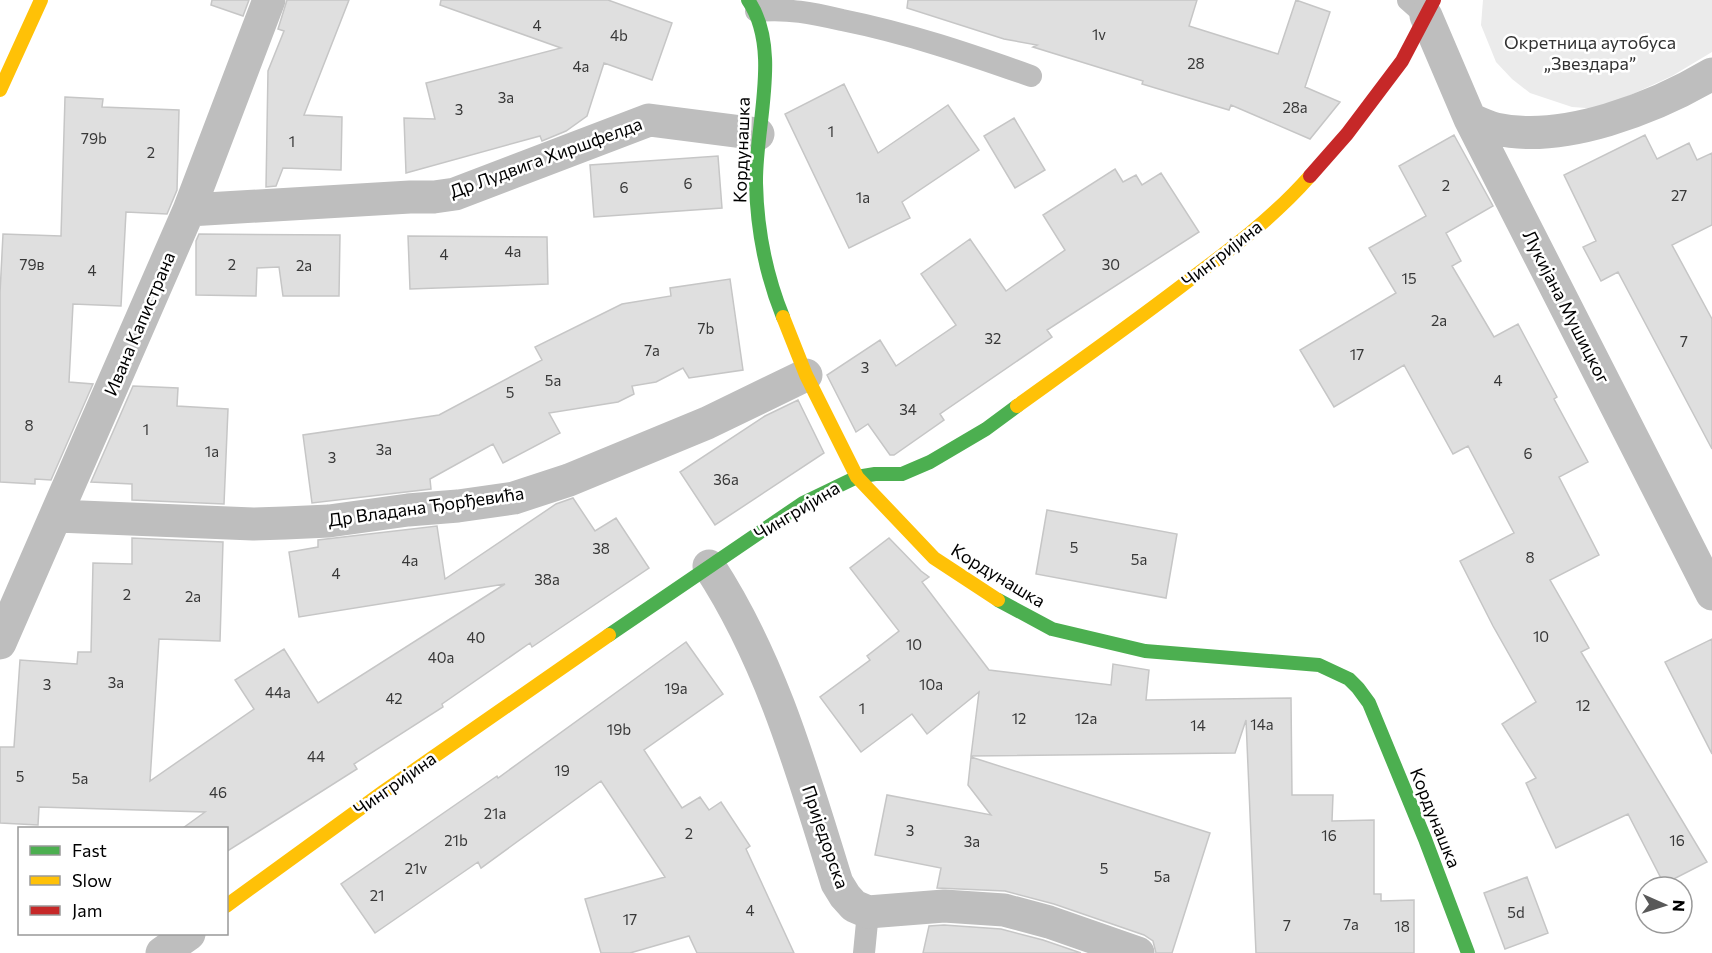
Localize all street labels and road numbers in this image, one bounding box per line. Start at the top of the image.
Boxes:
street label: Кордунашка [728,97,754,203]
street label: Др Лудвига Хиршфелда [446,112,645,202]
street label: Чингријина [1177,215,1266,291]
street label: Лукијана Мушицког [1519,226,1615,387]
street label: Ивана Капистрана [99,248,179,399]
street label: Чингријина [750,476,843,544]
street label: Др Владана Ђорђевића [326,481,525,531]
street label: Кордунашка [947,538,1050,612]
street label: Чингријина [349,747,440,820]
street label: Кордунашка [1406,764,1466,871]
street label: Приједорска [798,782,854,891]

